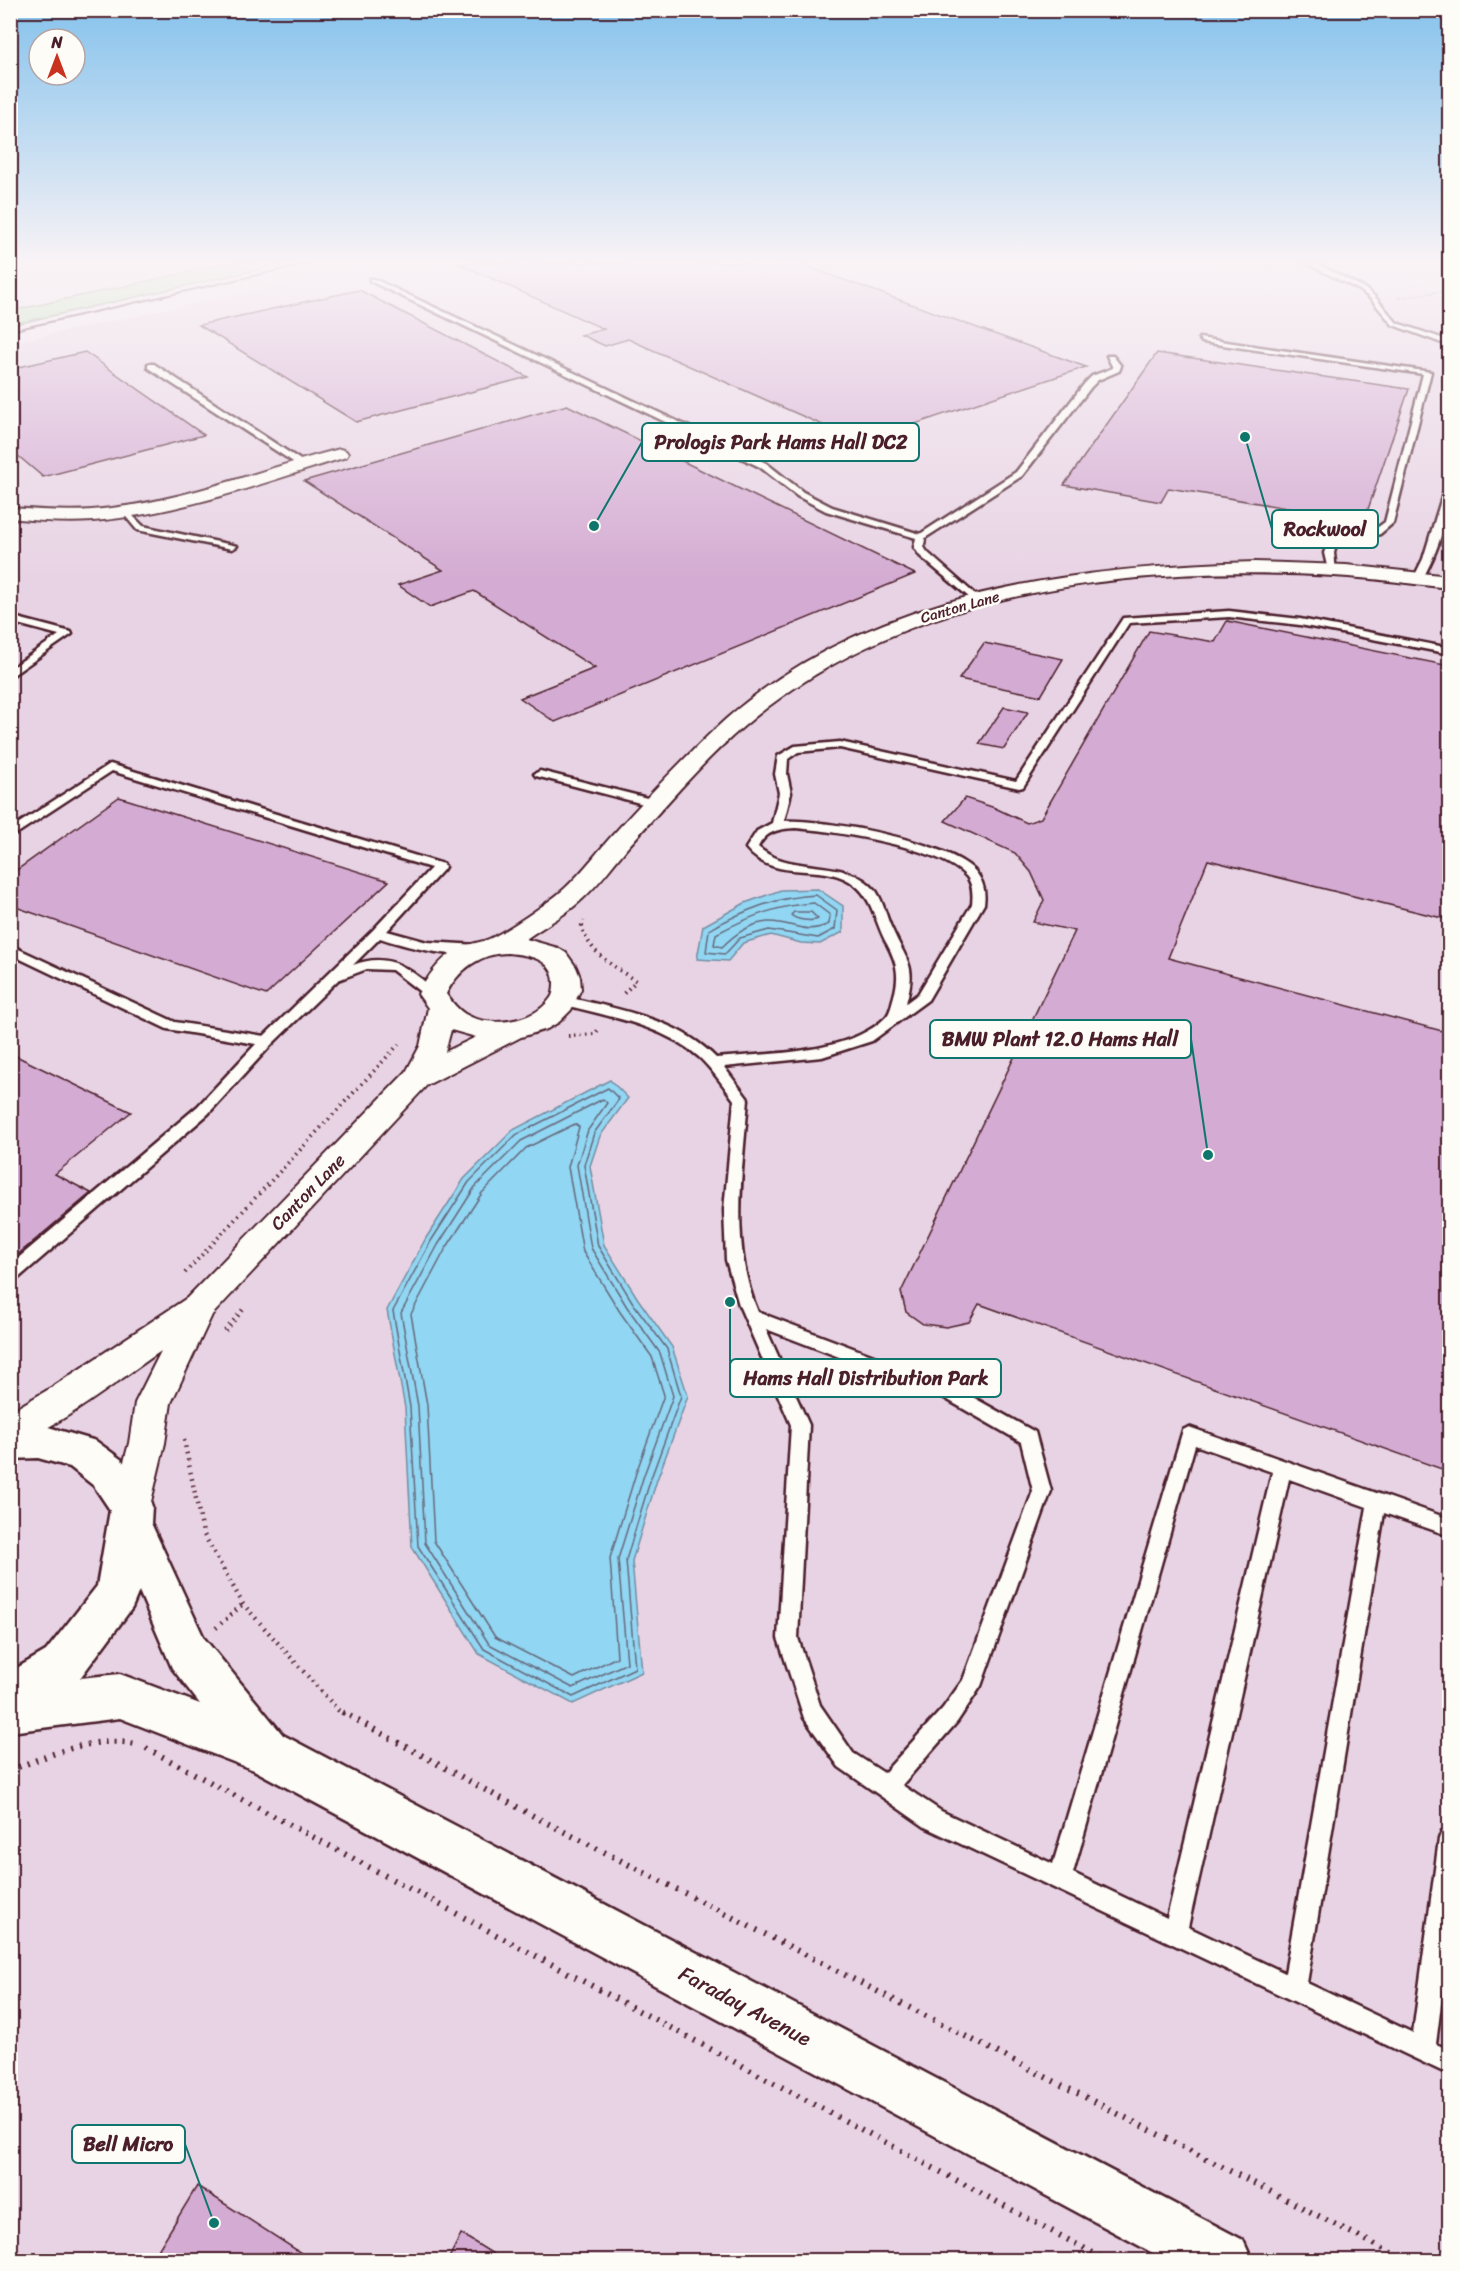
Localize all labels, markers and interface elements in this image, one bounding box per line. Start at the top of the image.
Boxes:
north arrow [27,27,87,87]
text: N [50,28,63,57]
callout: Prologis Park Hams Hall DC2 [642,423,919,461]
text: Prologis Park Hams Hall DC2 [654,425,908,460]
callout: Rockwool [1272,510,1378,548]
text: Rockwool [1283,512,1368,547]
street label: Canton Lane [917,583,1003,631]
callout: BMW Plant 12.0 Hams Hall [930,1020,1191,1058]
text: BMW Plant 12.0 Hams Hall [942,1022,1179,1057]
street label: Canton Lane [263,1146,353,1238]
callout: Hams Hall Distribution Park [730,1359,1001,1397]
text: Hams Hall Distribution Park [742,1361,989,1396]
street label: Faraday Avenue [672,1955,818,2057]
callout: Bell Micro [72,2125,185,2163]
text: Bell Micro [83,2127,173,2162]

